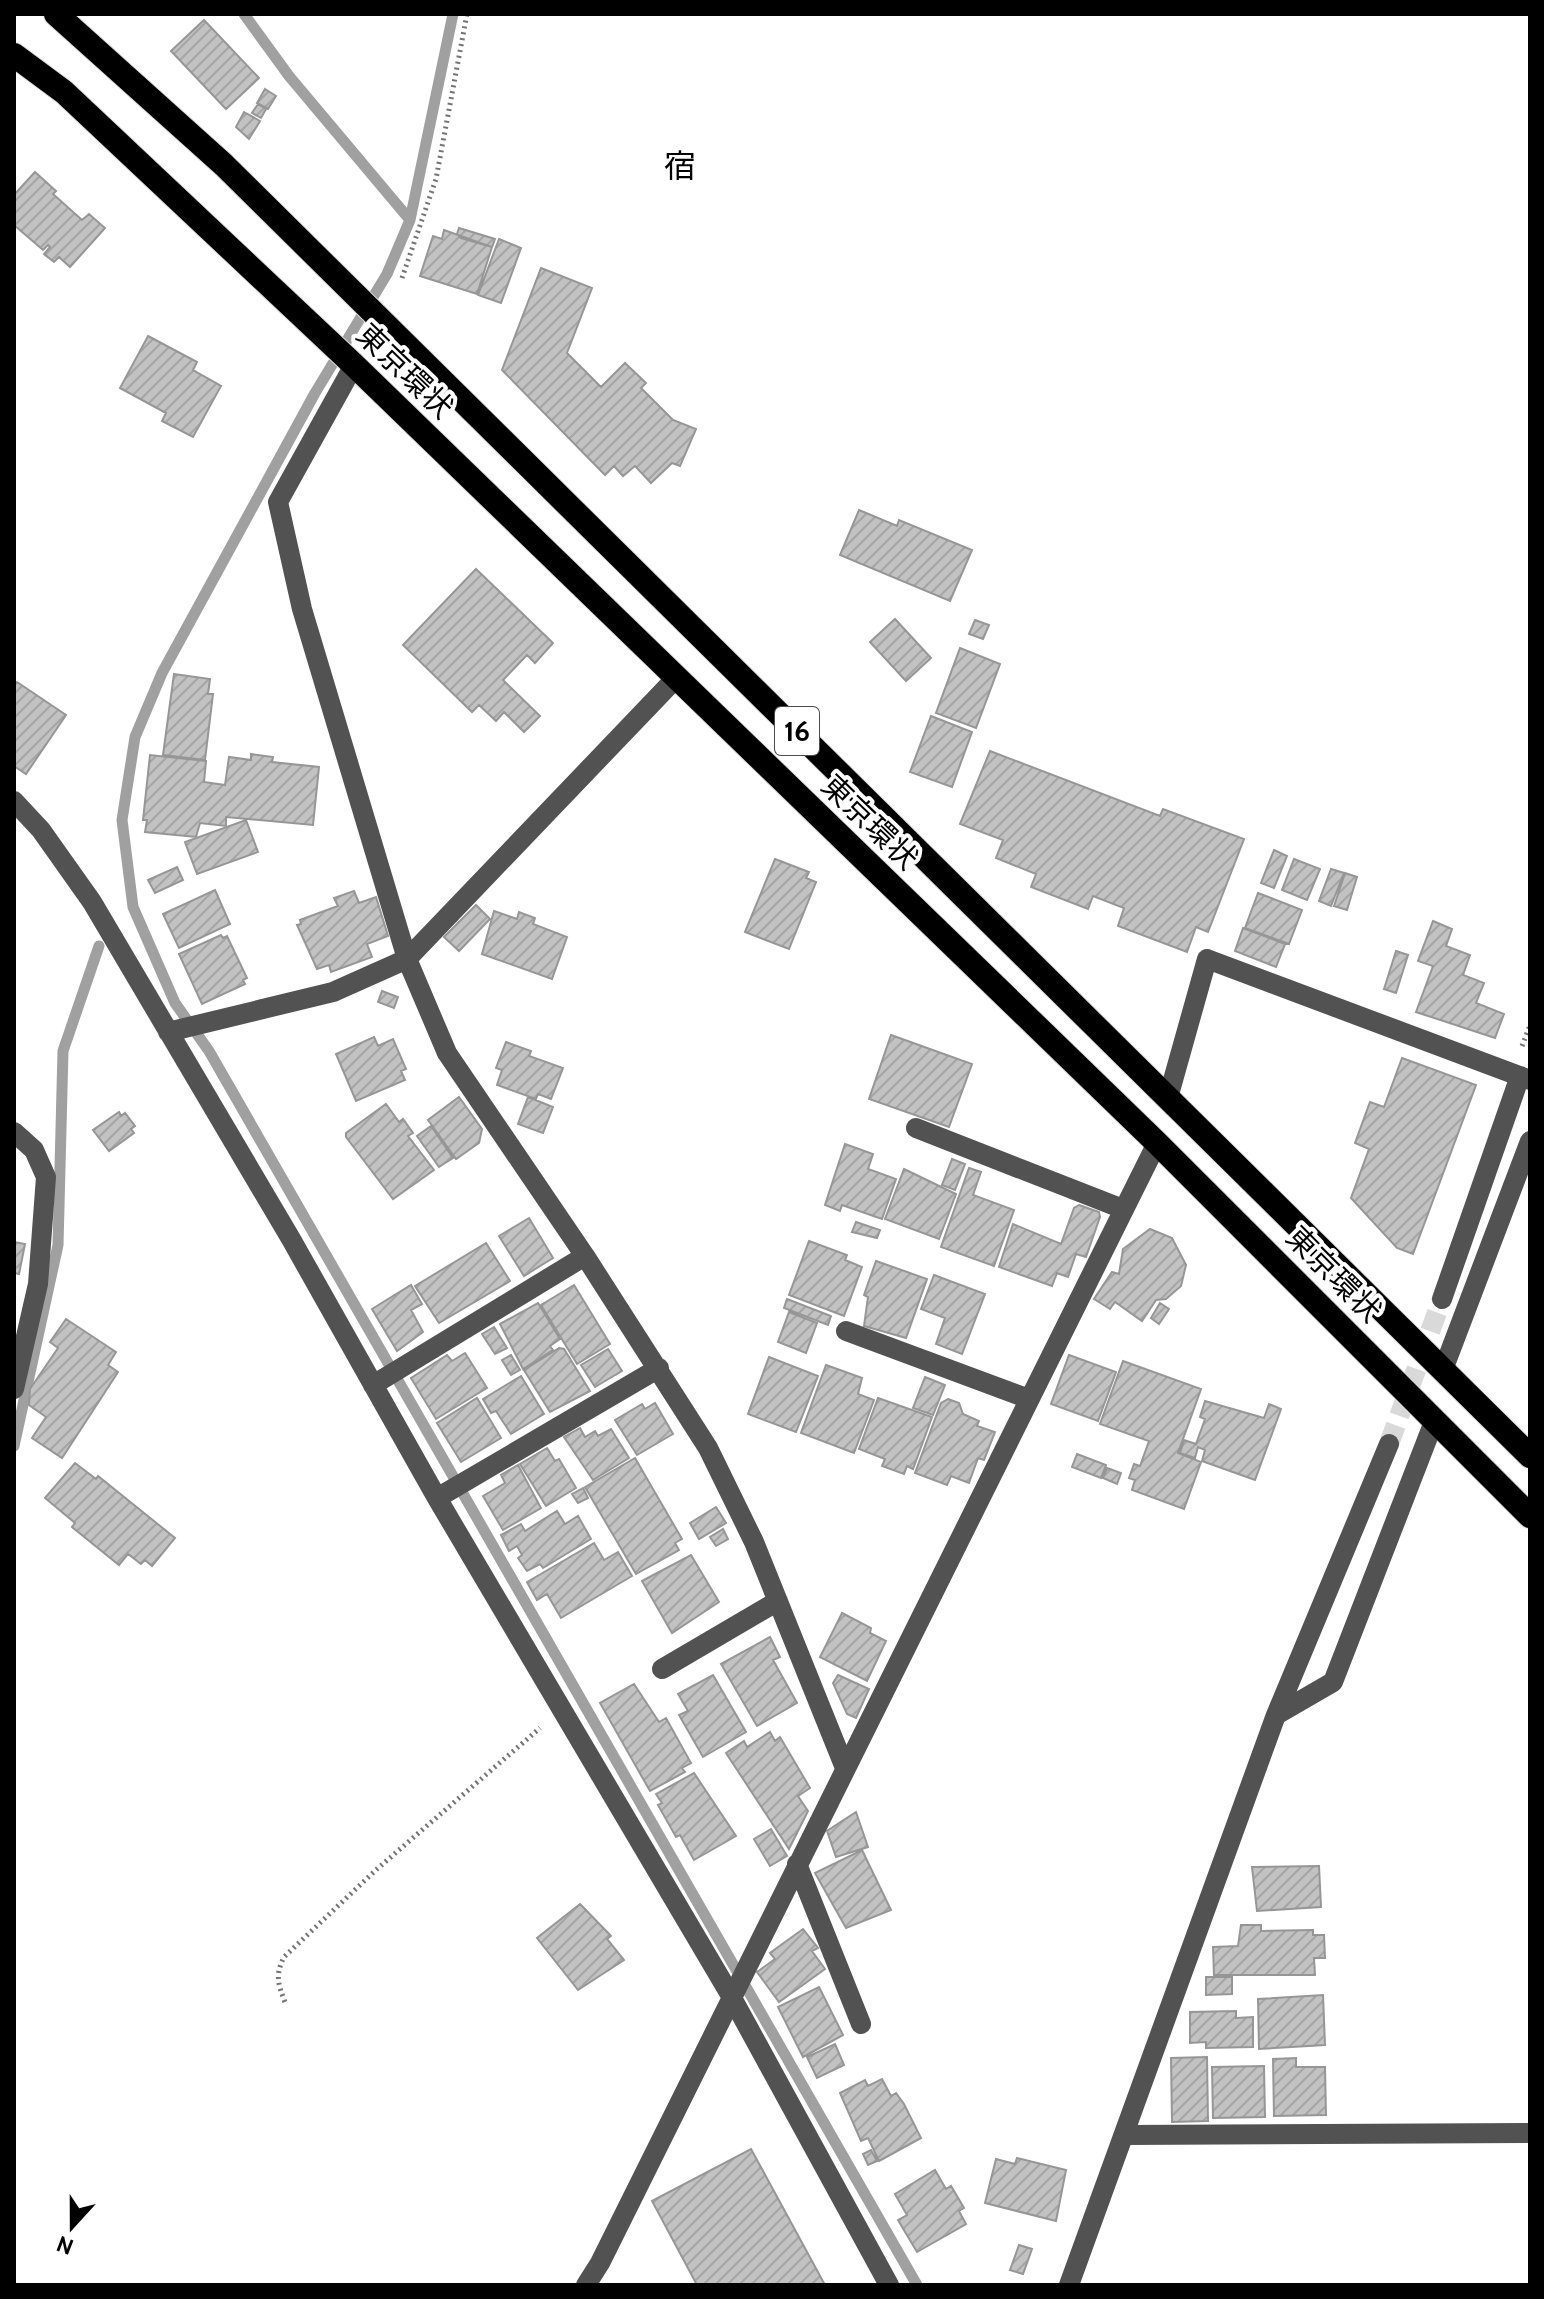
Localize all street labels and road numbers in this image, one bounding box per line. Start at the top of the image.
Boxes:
street label: 東京環状 [349,316,461,426]
road number: 16 [775,707,819,755]
street label: 東京環状 [814,767,926,877]
street label: 東京環状 [1278,1218,1390,1330]

